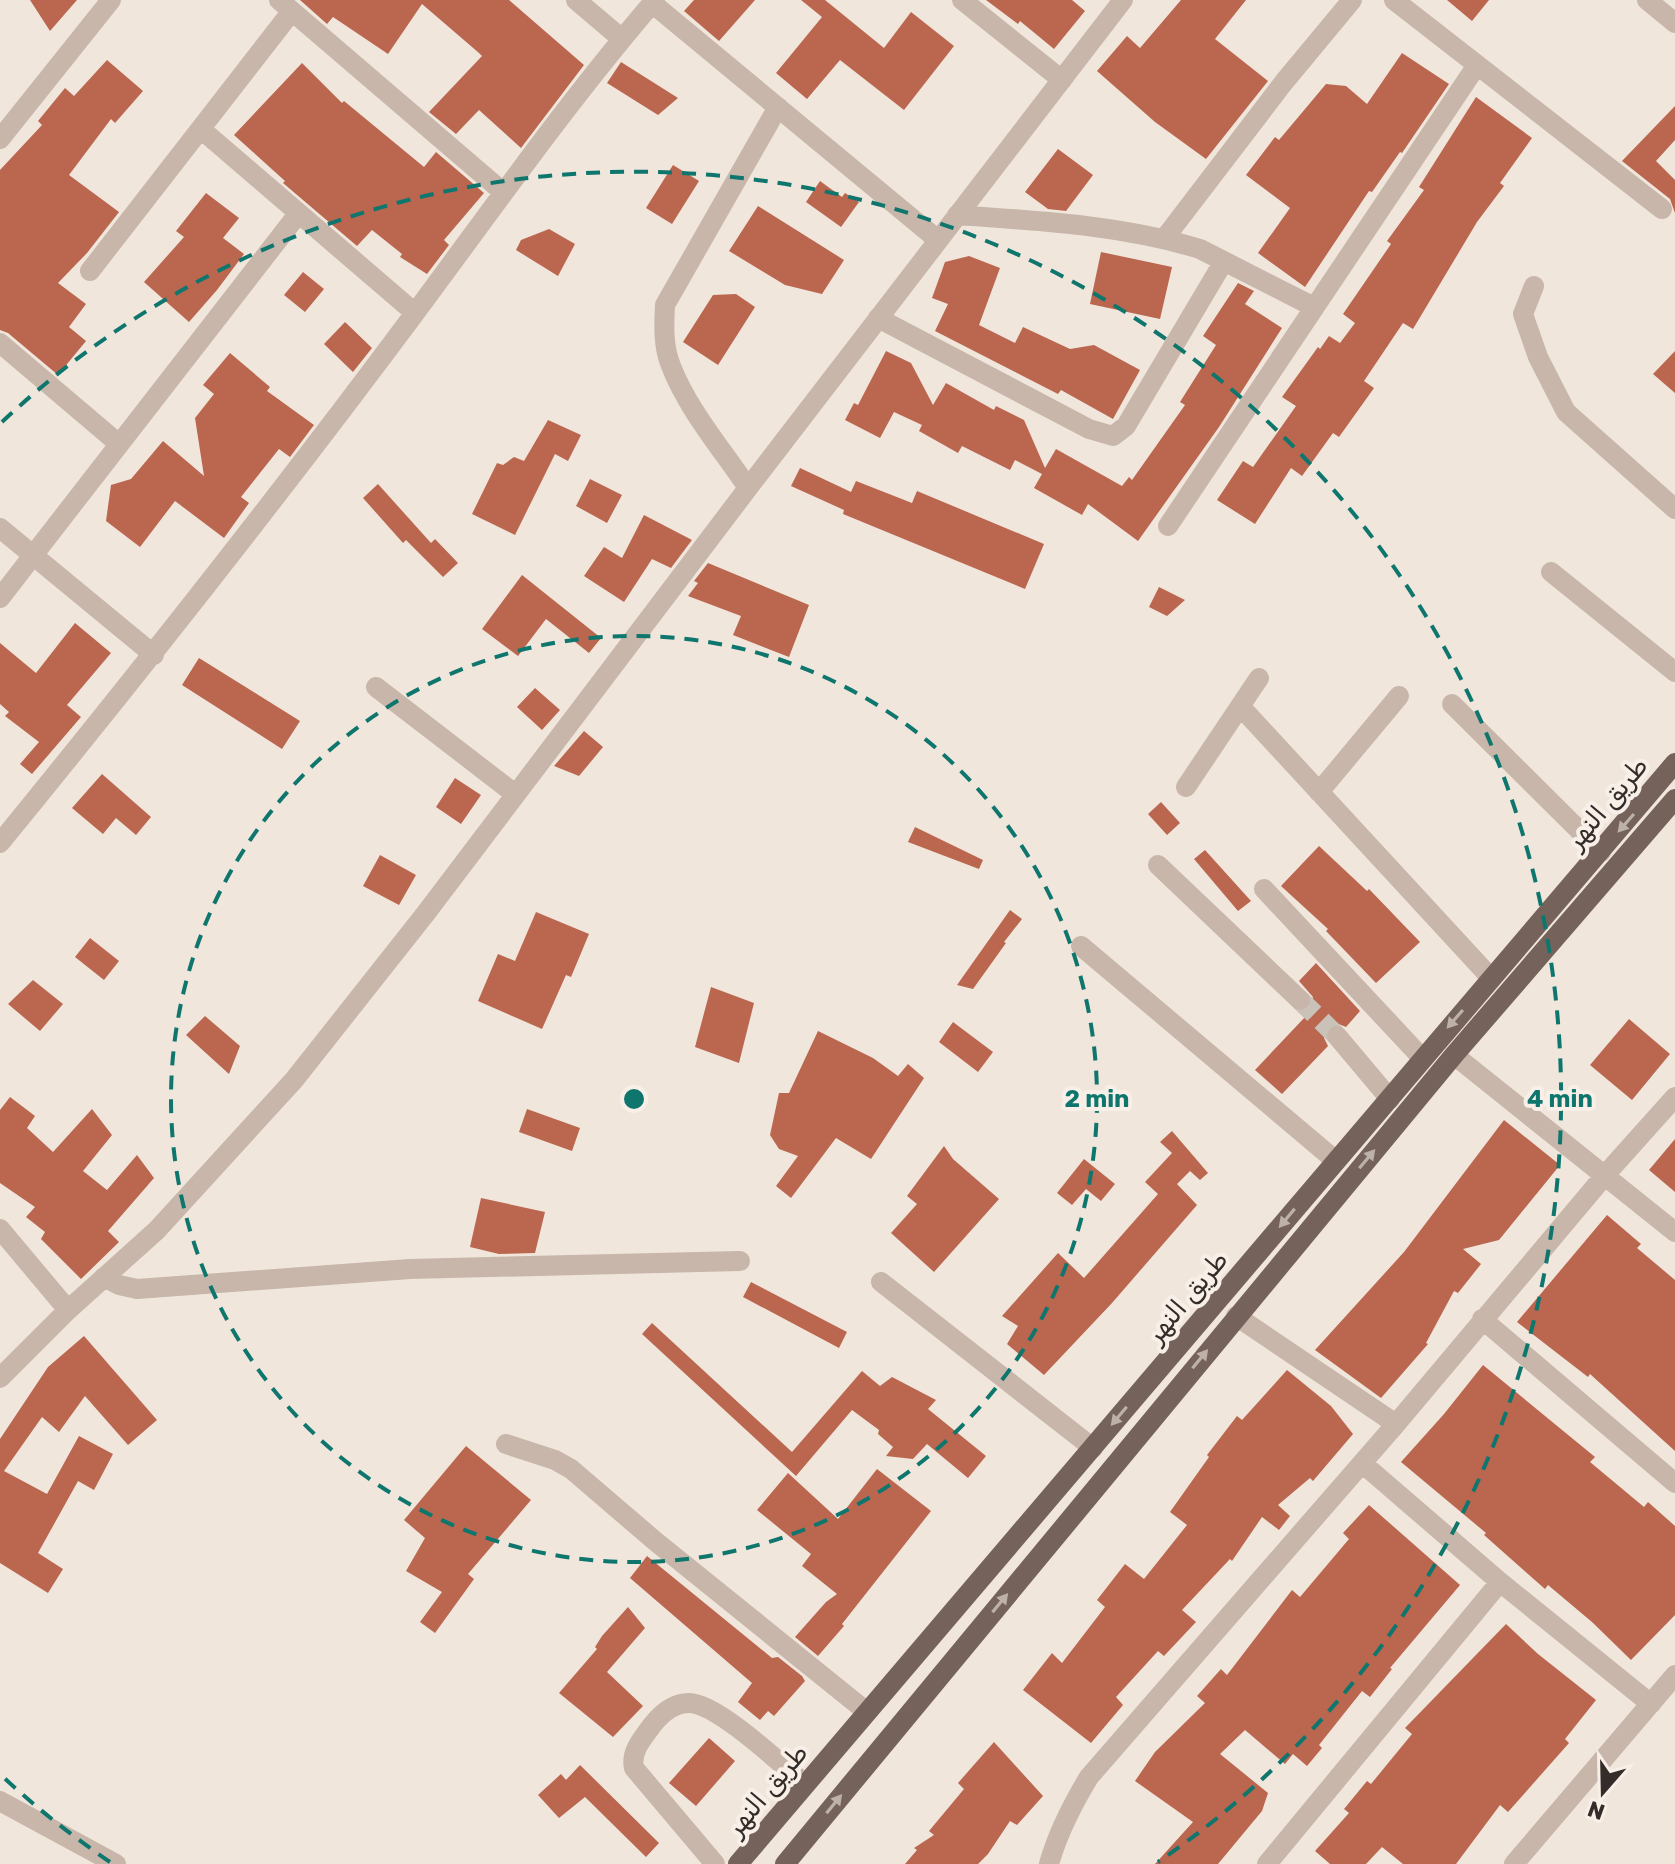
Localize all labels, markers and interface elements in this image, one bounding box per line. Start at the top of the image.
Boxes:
street label: طريق النهر [1558,751,1654,857]
one-way arrow [1617,813,1635,833]
one-way arrow [1447,1009,1464,1029]
centre of rings [620,1085,648,1113]
text: 2 min [1065,1085,1130,1113]
text: 4 min [1527,1085,1593,1113]
one-way arrow [1358,1150,1375,1170]
one-way arrow [1279,1208,1296,1228]
street label: طريق النهر [1138,1245,1234,1351]
one-way arrow [1192,1349,1208,1369]
one-way arrow [1111,1406,1128,1426]
one-way arrow [991,1593,1008,1613]
street label: طريق النهر [718,1738,814,1844]
north arrow [1563,1752,1643,1832]
one-way arrow [825,1794,842,1814]
text: N [1584,1795,1608,1826]

